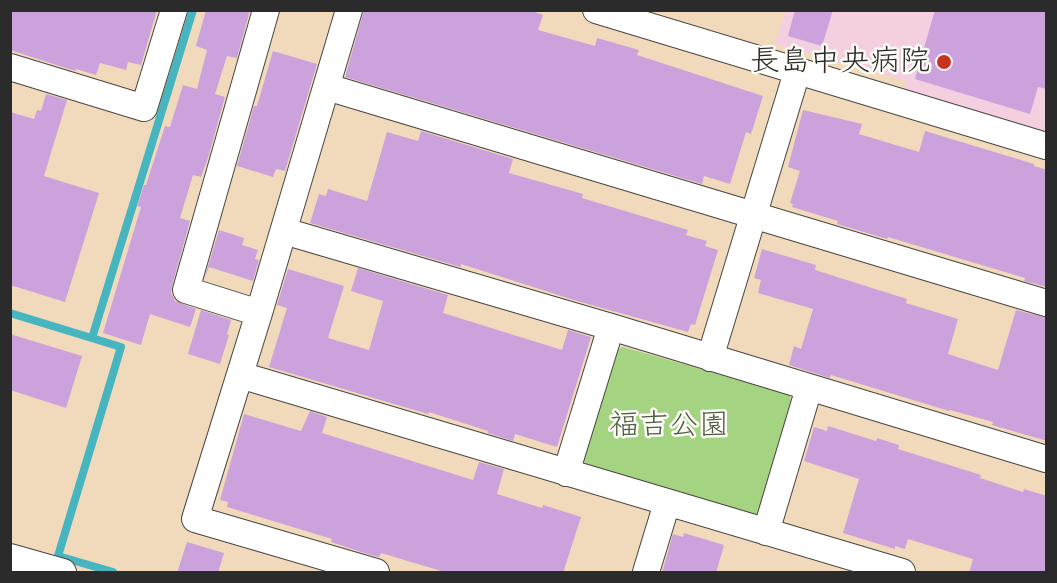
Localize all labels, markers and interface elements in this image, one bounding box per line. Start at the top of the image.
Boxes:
place label: 長島中央病院 [750,44,930,80]
marker: 長島中央病院 [935,53,953,71]
park label: 福吉公園 [609,408,729,444]

